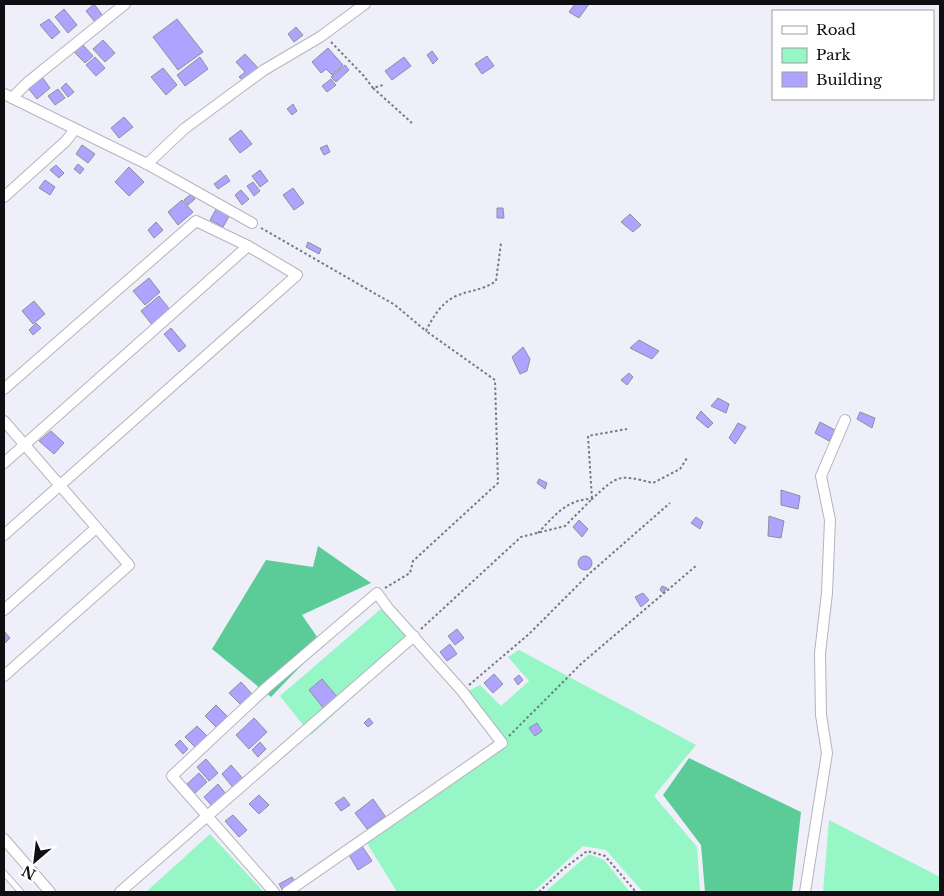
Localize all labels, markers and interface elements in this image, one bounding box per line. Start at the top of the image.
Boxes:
legend [772,10,934,100]
text: Road [816,20,856,39]
text: Park [816,45,852,64]
text: Building [816,70,883,89]
north arrow [10,836,60,886]
text: N [19,861,39,884]

